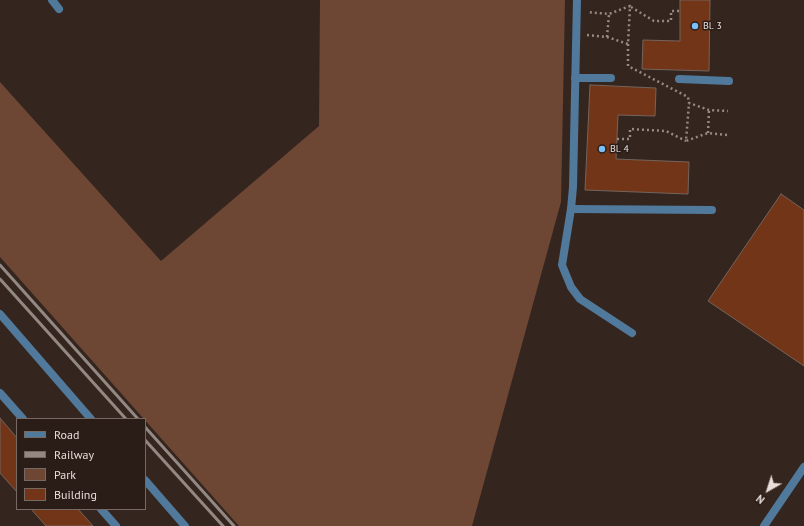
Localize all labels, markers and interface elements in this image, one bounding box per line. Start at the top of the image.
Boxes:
place label: Bl. 3 [703,20,722,32]
marker: Bl. 3 [690,21,700,31]
place label: Bl. 4 [610,143,629,155]
marker: Bl. 4 [597,144,607,154]
legend [16,418,146,510]
text: Road [54,427,79,442]
text: Railway [54,447,94,462]
text: Park [54,467,76,482]
north arrow [748,470,788,510]
text: Building [54,487,97,502]
text: N [753,492,768,507]

